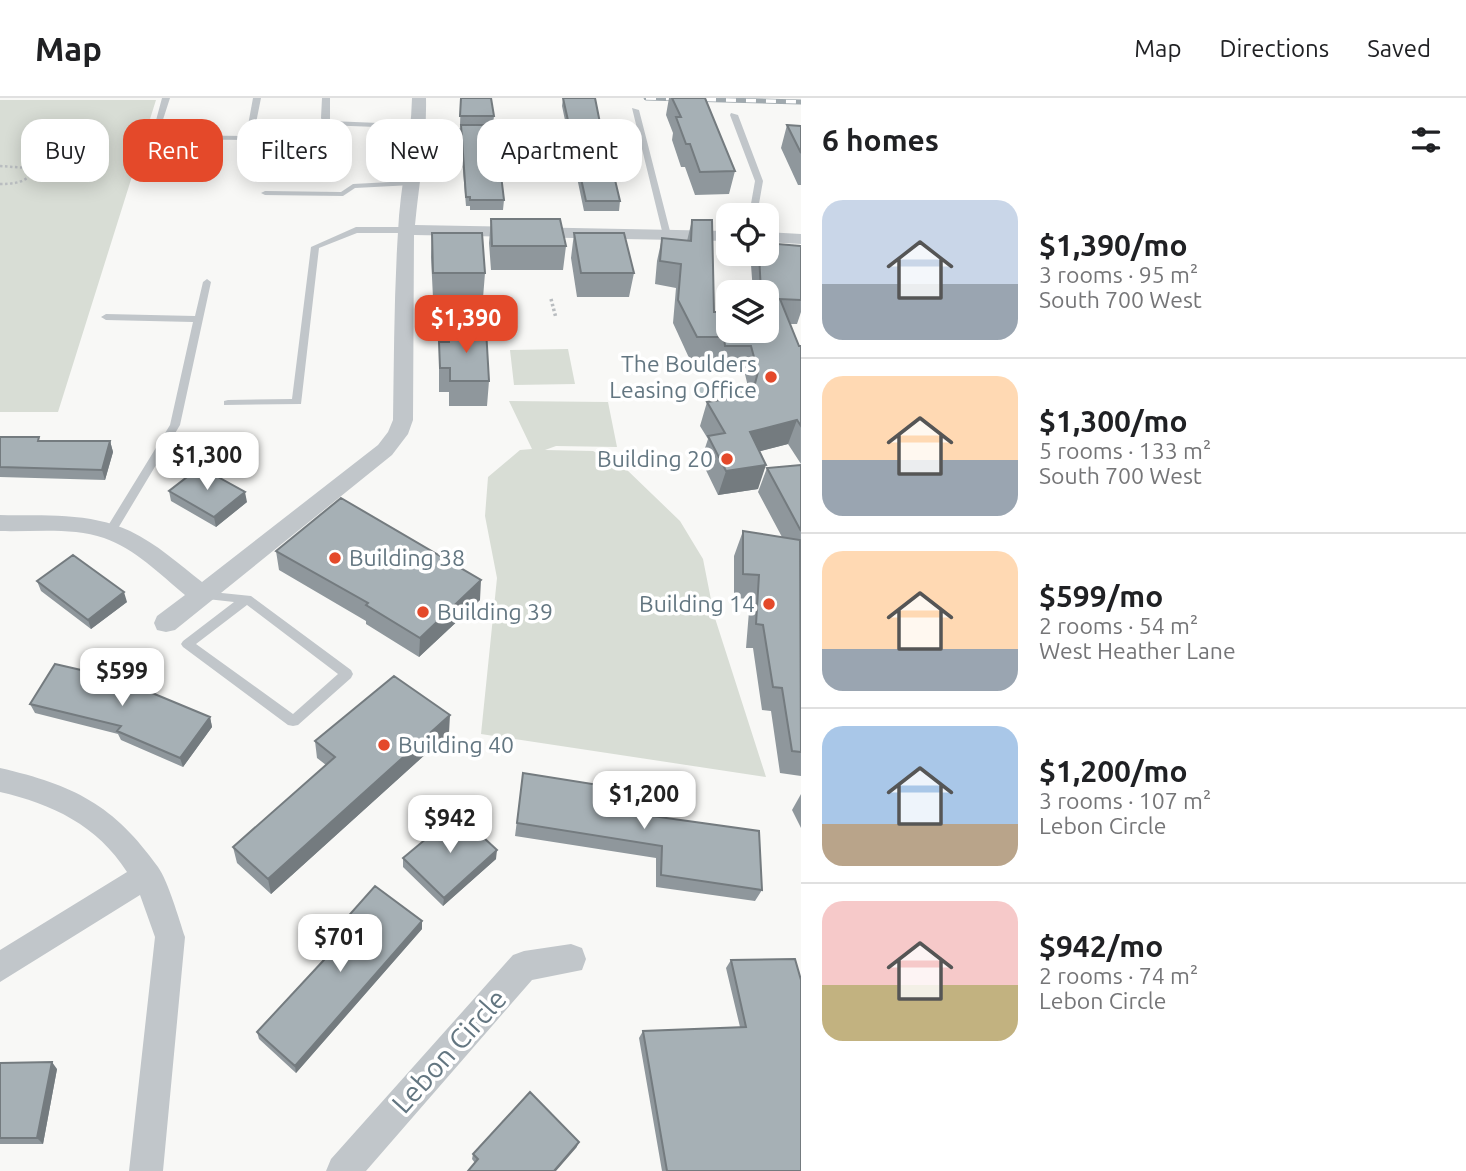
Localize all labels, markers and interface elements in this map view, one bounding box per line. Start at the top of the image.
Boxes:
text: Map [35,30,102,67]
text: Map [1134,35,1181,62]
text: Directions [1219,35,1329,62]
text: Saved [1367,35,1431,62]
chip: Buy [21,119,109,182]
chip: Rent [123,119,223,182]
chip: Filters [237,119,352,182]
chip: New [366,119,463,182]
chip: Apartment [477,119,642,182]
icon: filters [1407,121,1445,159]
text: 6 homes [822,123,939,157]
map controls [716,203,779,343]
button: locate [716,203,779,266]
icon: home [878,228,962,312]
text: $1,390/mo [1039,228,1188,262]
text: 3 rooms · 95 m² [1039,262,1198,287]
button: layers [716,280,779,343]
text: South 700 West [1039,287,1202,312]
pin: $1,390 [409,296,523,355]
text: $1,390 [431,305,501,330]
place label: The Boulders Leasing Office [609,351,757,402]
marker: The Boulders Leasing Office [763,369,779,385]
icon: home [878,404,962,488]
text: $1,300/mo [1039,404,1188,438]
pin: $1,300 [150,432,264,492]
text: 5 rooms · 133 m² [1039,438,1211,463]
text: $1,300 [172,442,242,467]
place label: Building 20 [597,446,713,471]
marker: Building 20 [719,451,735,467]
text: South 700 West [1039,463,1202,488]
place label: Building 38 [349,545,465,570]
marker: Building 38 [327,550,343,566]
icon: home [878,579,962,663]
text: $599/mo [1039,579,1163,613]
place label: Building 14 [639,591,755,616]
marker: Building 14 [761,596,777,612]
place label: Building 39 [437,599,553,624]
marker: Building 39 [415,604,431,620]
text: 2 rooms · 54 m² [1039,613,1198,638]
text: West Heather Lane [1039,638,1236,663]
pin: $599 [81,648,163,708]
text: $599 [96,658,148,683]
place label: Building 40 [398,732,514,757]
marker: Building 40 [376,737,392,753]
icon: home [878,754,962,838]
text: $1,200/mo [1039,754,1188,788]
pin: $1,200 [587,772,701,831]
text: $1,200 [609,781,679,806]
text: 3 rooms · 107 m² [1039,788,1211,813]
pin: $942 [409,796,491,855]
text: $942 [424,805,476,830]
text: Lebon Circle [1039,813,1167,838]
pin: $701 [299,914,381,974]
text: $701 [314,924,366,949]
icon: home [878,929,962,1013]
text: $942/mo [1039,929,1163,963]
text: 2 rooms · 74 m² [1039,963,1198,988]
street label: Lebon Circle [385,983,512,1119]
text: Lebon Circle [1039,988,1167,1013]

